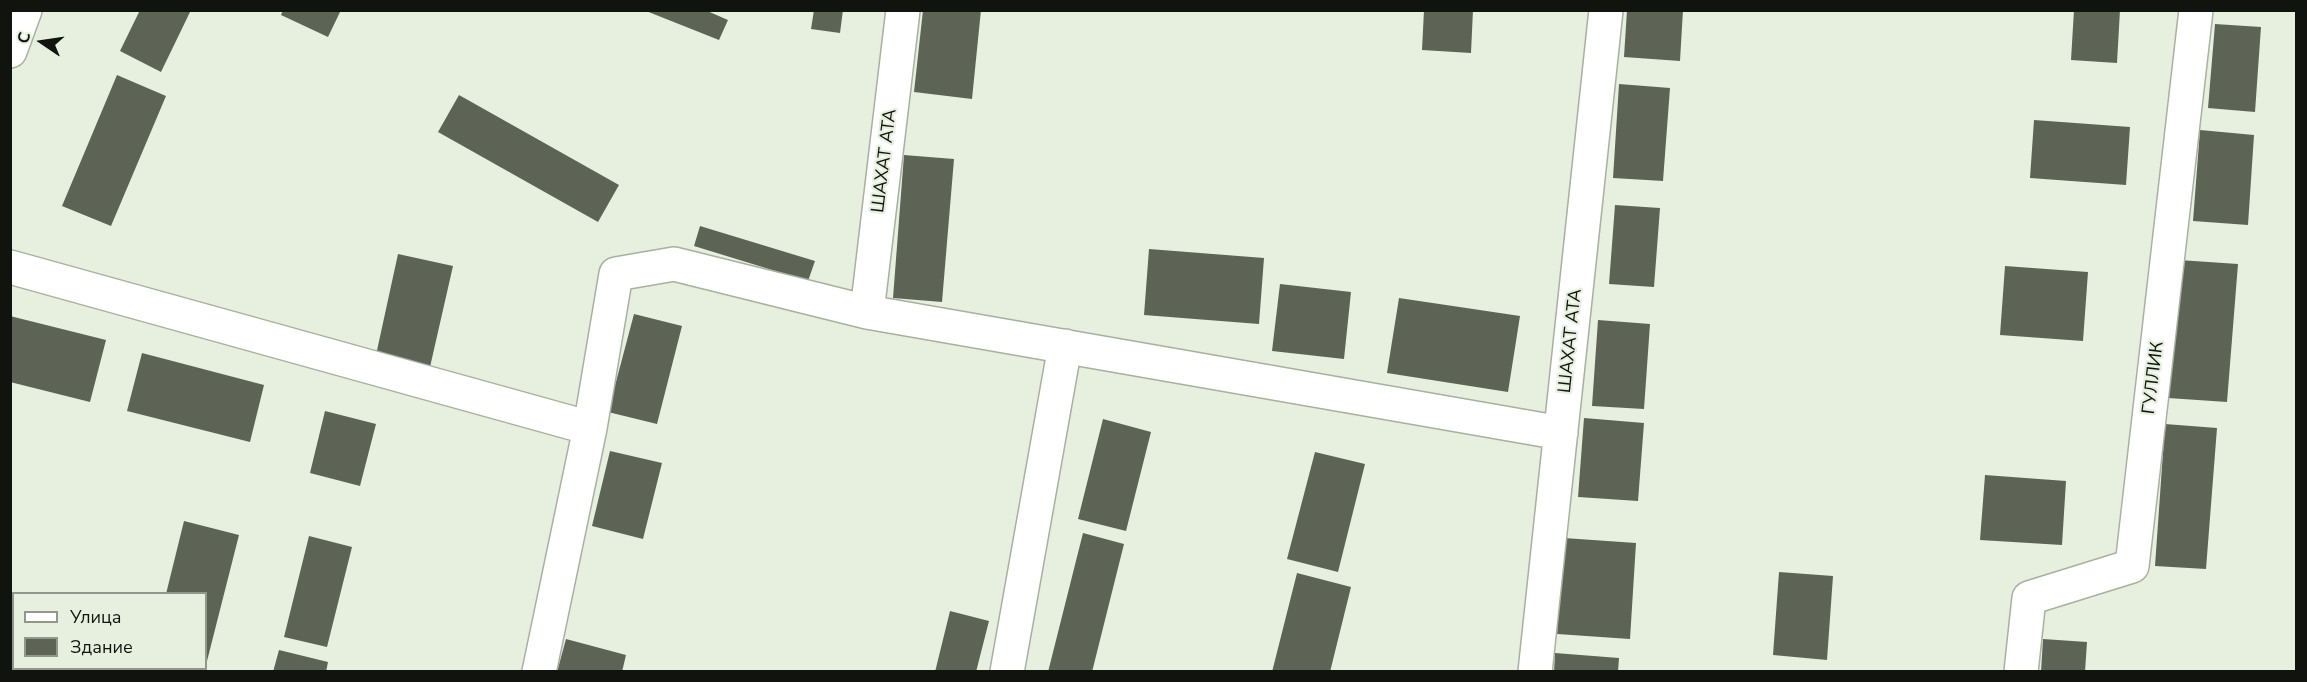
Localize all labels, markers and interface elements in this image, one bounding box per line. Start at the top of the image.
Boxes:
north arrow [12,12,72,72]
text: С [13,30,36,46]
street label: ШАХАТ АТА [868,108,902,214]
street label: ШАХАТ АТА [1555,288,1587,394]
street label: ГУЛЛИК [2139,341,2169,415]
legend [12,592,207,670]
text: Улица [70,605,121,629]
text: Здание [70,635,133,659]

